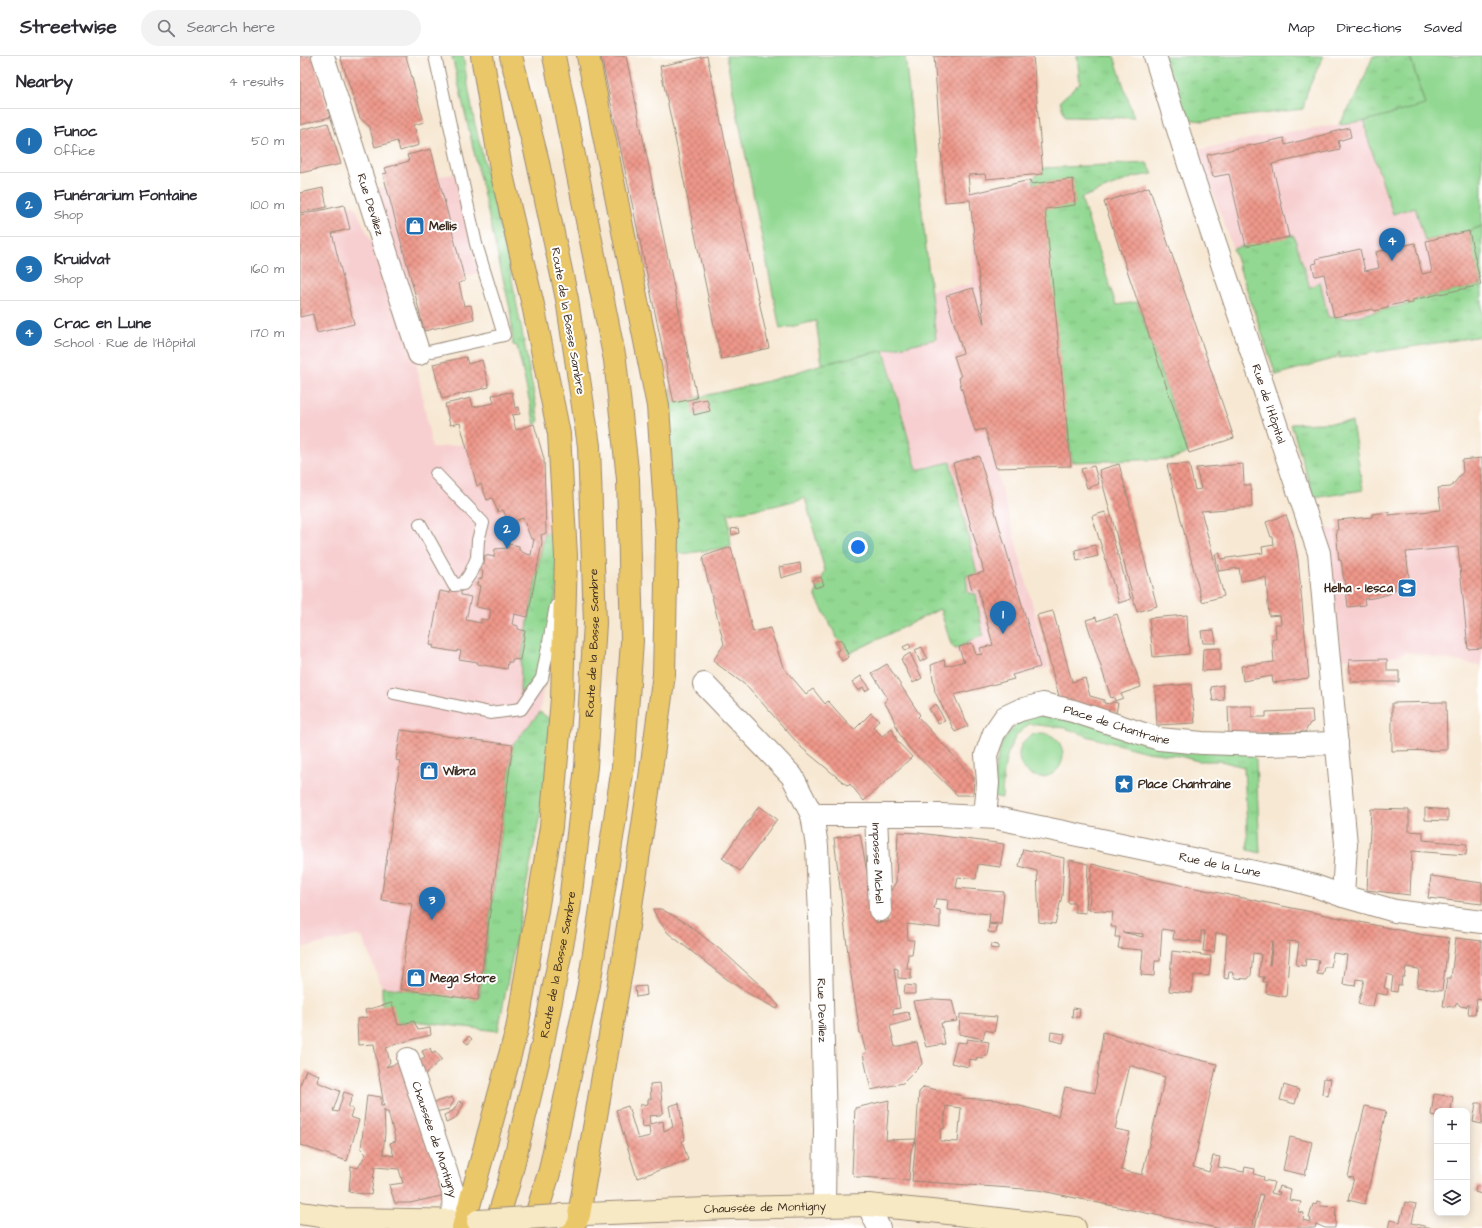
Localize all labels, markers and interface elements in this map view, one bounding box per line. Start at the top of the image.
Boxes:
search box [141,10,421,46]
text: Streetwise [20,14,117,41]
icon: search [155,17,177,39]
text: Search here [187,17,275,38]
text: Map [1288,18,1315,38]
text: Directions [1337,18,1402,38]
text: Saved [1424,18,1462,38]
text: Nearby [16,70,73,94]
text: 4 results [229,73,284,91]
text: Funoc [54,121,97,142]
text: 1 [28,132,30,150]
text: 50 m [251,132,284,150]
text: Office [54,142,95,160]
street label: Rue Devillez [353,171,389,238]
text: Funérarium Fontaine [54,185,197,206]
text: 2 [25,196,33,214]
text: 100 m [251,196,284,214]
text: Shop [54,206,83,224]
shop icon: Mellis [404,215,426,237]
place label: Mellis [429,218,457,235]
pin: 4 [1379,228,1405,261]
street label: Route de la Basse Sambre [547,246,589,396]
text: Kruidvat [54,249,110,270]
text: 3 [26,260,32,278]
text: 160 m [251,260,284,278]
text: Shop [54,270,83,288]
text: Crac en Lune [54,313,151,334]
text: 4 [25,324,33,342]
text: 170 m [251,324,284,342]
text: School · Rue de l'Hôpital [54,334,195,352]
street label: Rue de l'Hôpital [1248,362,1290,446]
pin: 2 [494,516,520,549]
your location [848,537,868,557]
street label: Route de la Basse Sambre [581,568,603,718]
school or university icon: Helha - Iesca [1396,577,1418,599]
place label: Helha - Iesca [1324,580,1394,597]
pin: 1 [990,601,1016,634]
street label: Place de Chantraine [1062,701,1171,748]
shop icon: Wibra [418,760,440,782]
place label: Wibra [442,763,476,780]
place icon: Place Chantraine [1113,773,1135,795]
place label: Place Chantraine [1138,776,1231,793]
street label: Impasse Michel [868,822,888,904]
street label: Rue de la Lune [1178,848,1263,882]
pin: 3 [419,887,445,920]
street label: Route de la Basse Sambre [536,890,580,1039]
shop icon: Mega Store [405,967,427,989]
place label: Mega Store [430,970,496,989]
street label: Rue Devillez [813,978,831,1043]
street label: Chaussée de Montigny [408,1079,462,1198]
map controls [1434,1108,1470,1216]
button: + [1434,1108,1470,1144]
button: − [1434,1144,1470,1180]
button: layers [1434,1180,1470,1216]
street label: Chaussée de Montigny [703,1197,827,1218]

